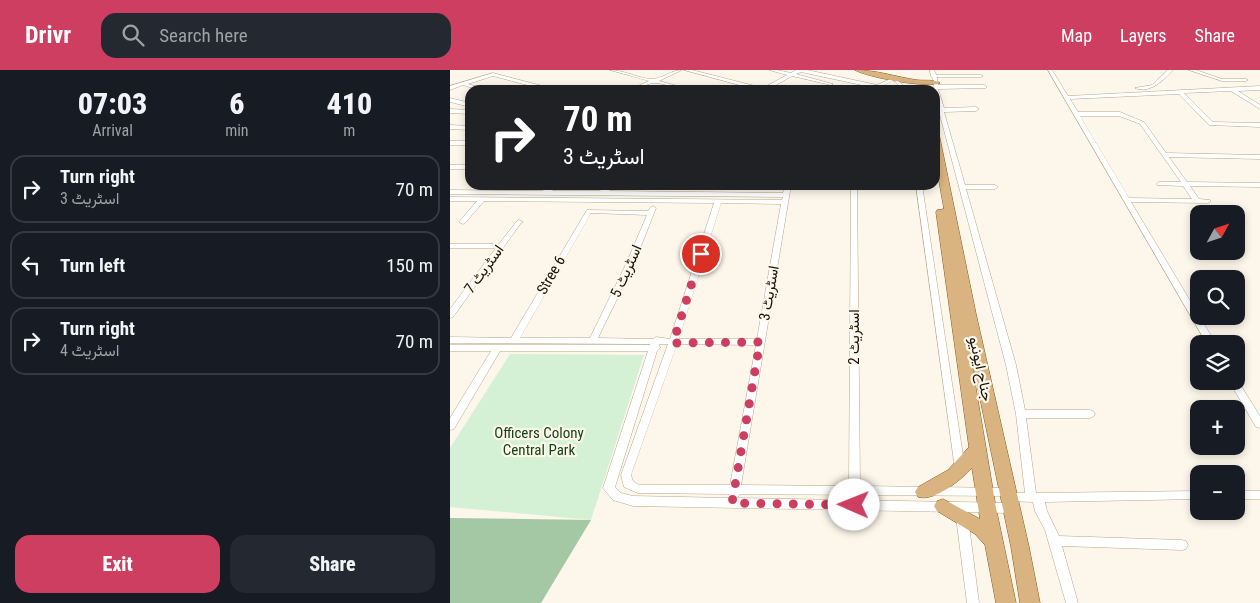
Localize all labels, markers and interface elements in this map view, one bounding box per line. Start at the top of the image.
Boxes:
search box [101,13,451,58]
text: Drivr [25,21,71,49]
icon: search [119,21,147,49]
text: Search here [159,24,248,47]
text: Map [1061,25,1092,46]
text: Layers [1120,25,1167,46]
text: Share [1195,25,1235,46]
text: 07:03 [78,86,147,121]
text: 6 [229,86,244,121]
text: 410 [326,86,372,121]
text: 70 m [563,99,632,140]
icon: right [480,105,545,170]
text: Arrival [92,121,133,140]
text: min [225,121,249,140]
text: m [343,121,355,140]
text: اسٹریٹ 3 [563,144,645,169]
text: Turn right [60,165,135,188]
icon: right [17,175,45,203]
text: 70 m [396,178,433,201]
text: اسٹریٹ 3 [60,189,119,208]
north arrow [1190,205,1245,260]
map controls [1190,205,1245,520]
pin [680,233,722,275]
icon: arrive [687,240,715,268]
street label: اسٹریٹ 7 [460,241,508,297]
street label: اسٹریٹ 5 [606,242,646,300]
icon: left [17,251,45,279]
street label: Stree 6 [533,253,569,297]
text: Turn left [60,254,125,277]
text: 150 m [386,254,433,277]
street label: اسٹریٹ 3 [755,264,783,322]
button: search [1190,270,1245,325]
street label: اسٹریٹ 2 [845,309,863,365]
text: Turn right [60,317,135,340]
icon: right [17,327,45,355]
text: 70 m [396,330,433,353]
street label: جناح ایونیو [963,335,997,403]
button: layers [1190,335,1245,390]
text: اسٹریٹ 4 [60,341,119,360]
button: + [1190,400,1245,455]
park label: Officers Colony Central Park [494,424,584,459]
button: − [1190,465,1245,520]
position arrow [827,478,879,530]
button: Exit [15,535,220,593]
button: Share [230,535,435,593]

